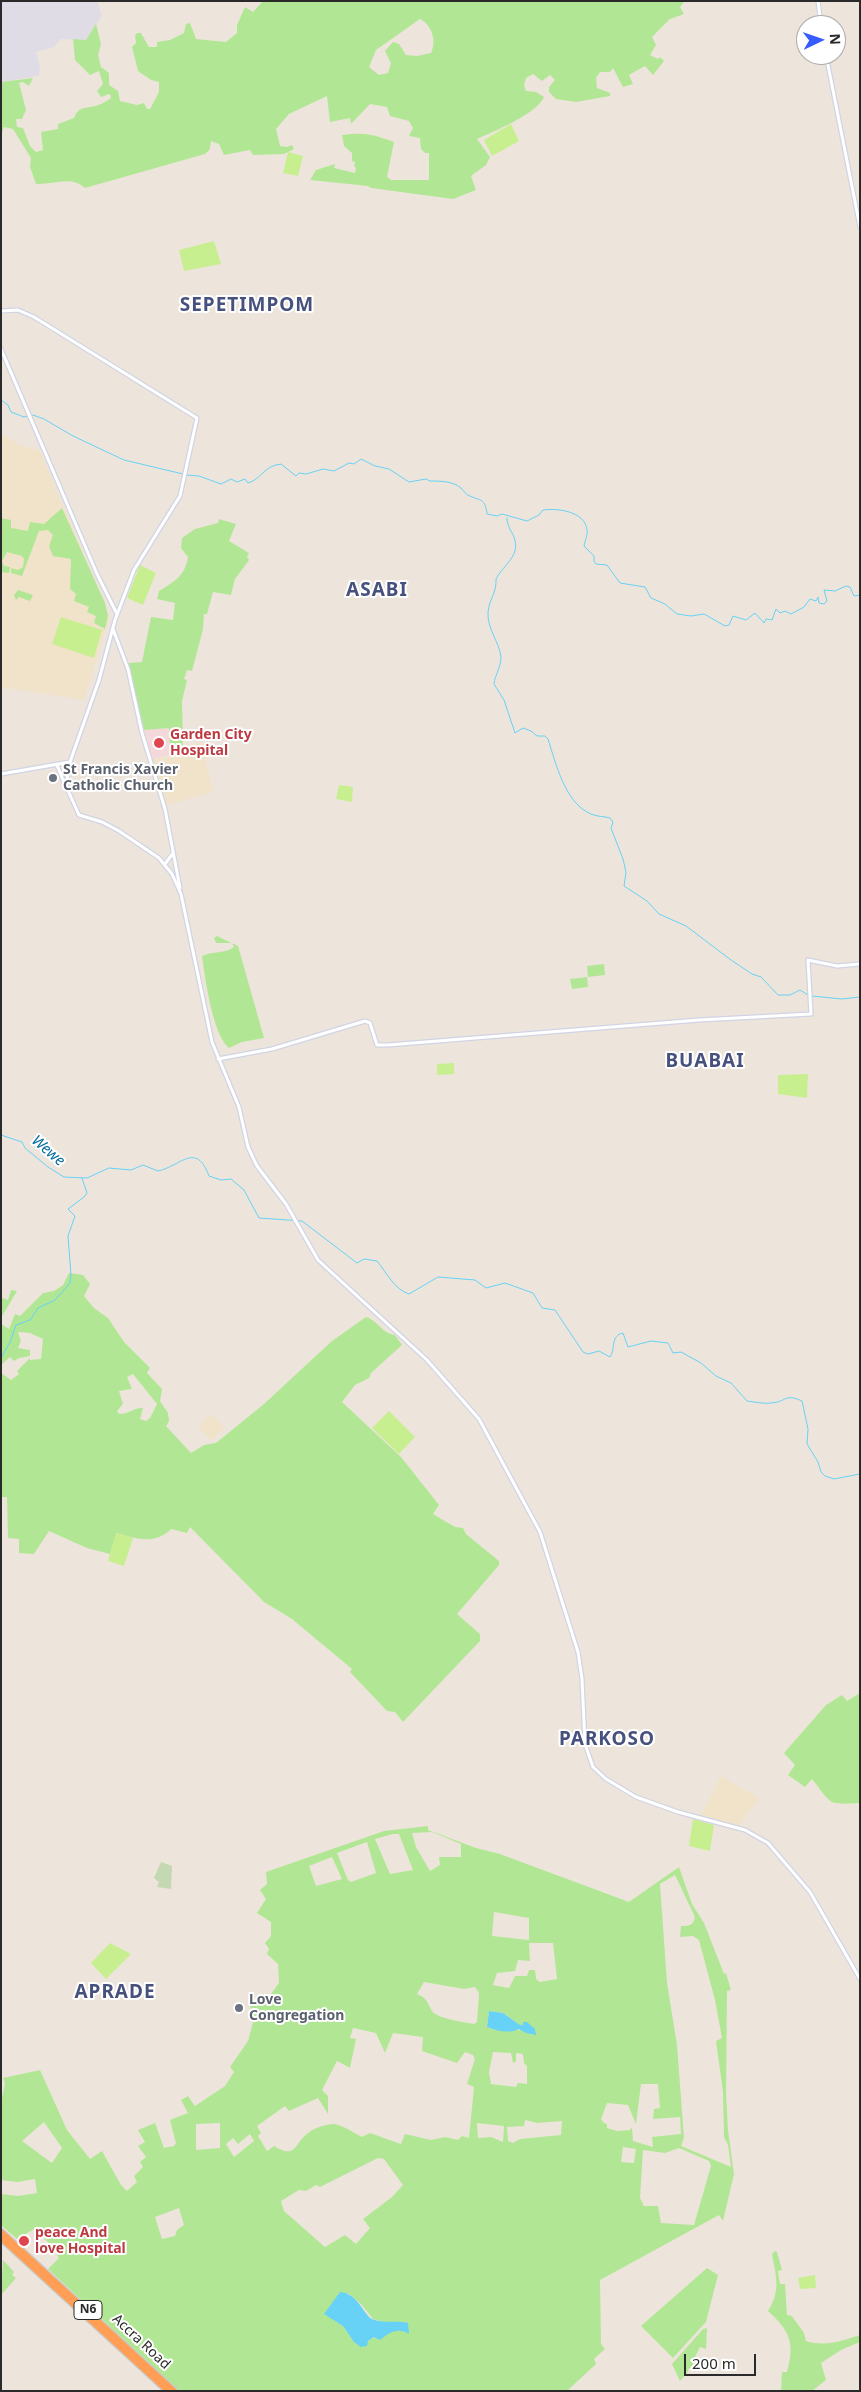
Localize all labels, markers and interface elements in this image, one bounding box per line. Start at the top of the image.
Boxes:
north arrow [796,15,846,65]
text: N [826,33,845,45]
district label: SEPETIMPOM [178,295,316,317]
district label: ASABI [345,580,409,602]
place label: Garden City Hospital [170,727,252,760]
marker: Garden City Hospital [152,736,166,750]
place label: St Francis Xavier Catholic Church [63,762,178,794]
marker: St Francis Xavier Catholic Church [47,772,59,784]
district label: BUABAI [665,1051,745,1073]
water label: Wewe [28,1132,68,1170]
district label: PARKOSO [558,1729,656,1751]
district label: APRADE [74,1982,156,2004]
place label: Love Congregation [249,1992,344,2024]
marker: Love Congregation [233,2002,245,2014]
place label: peace And love Hospital [35,2225,126,2258]
marker: peace And love Hospital [17,2234,31,2248]
road number: N6 [74,2300,102,2320]
street label: Accra Road [109,2311,173,2373]
scale bar [686,2344,758,2376]
text: 200 m [692,2353,736,2373]

